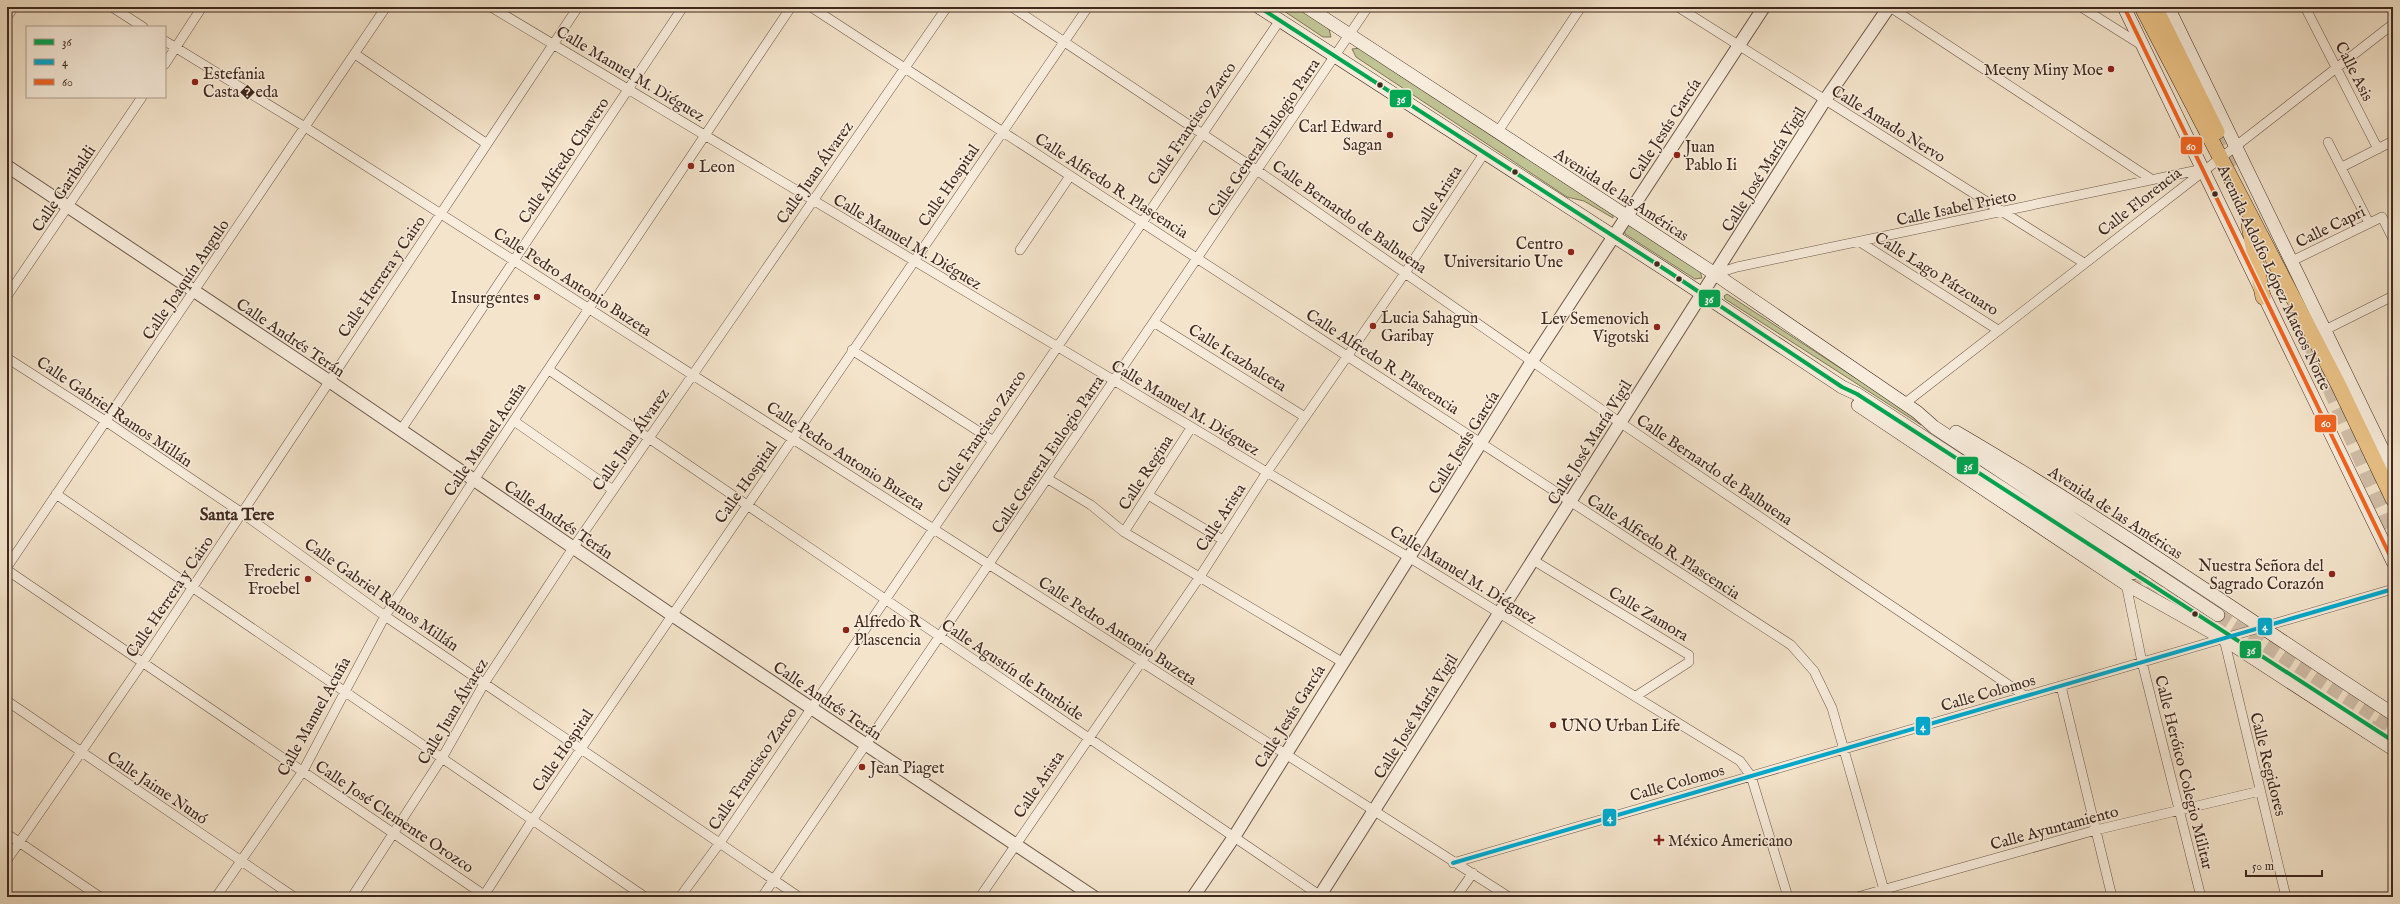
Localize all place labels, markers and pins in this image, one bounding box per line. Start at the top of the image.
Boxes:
place label: Meeny Miny Moe [1984,61,2103,81]
marker: Meeny Miny Moe [2106,64,2116,74]
place label: Estefania Casta�eda [203,65,278,103]
marker: Estefania Casta�eda [190,77,200,87]
unlabelled marker [1375,80,1385,90]
place label: Carl Edward Sagan [1299,118,1382,156]
marker: Carl Edward Sagan [1385,130,1395,140]
place label: Juan Pablo Ii [1683,138,1737,176]
marker: Juan Pablo Ii [1672,150,1682,160]
place label: Leon [699,158,735,178]
marker: Leon [686,161,696,171]
unlabelled marker [1510,167,1520,177]
unlabelled marker [2210,189,2220,199]
place label: Centro Universitario Une [1443,235,1563,273]
marker: Centro Universitario Une [1566,247,1576,257]
unlabelled marker [1652,259,1662,269]
unlabelled marker [1674,274,1684,284]
place label: Insurgentes [451,289,529,309]
marker: Insurgentes [532,292,542,302]
place label: Lucia Sahagun Garibay [1381,309,1479,347]
place label: Lev Semenovich Vigotski [1541,310,1649,348]
marker: Lucia Sahagun Garibay [1368,321,1378,331]
marker: Lev Semenovich Vigotski [1652,322,1662,332]
place label: Nuestra Señora del Sagrado Corazón [2198,557,2325,595]
place label: Frederic Froebel [244,562,301,600]
marker: Nuestra Señora del Sagrado Corazón [2327,569,2337,579]
marker: Frederic Froebel [303,574,313,584]
unlabelled marker [2190,609,2200,619]
place label: Alfredo R Plascencia [853,613,922,651]
marker: Alfredo R Plascencia [841,625,851,635]
place label: UNO Urban Life [1561,717,1680,737]
marker: UNO Urban Life [1548,720,1558,730]
place label: Jean Piaget [868,759,945,779]
marker: Jean Piaget [857,762,867,772]
place label: México Americano [1668,832,1793,852]
marker: México Americano [1653,834,1665,846]

